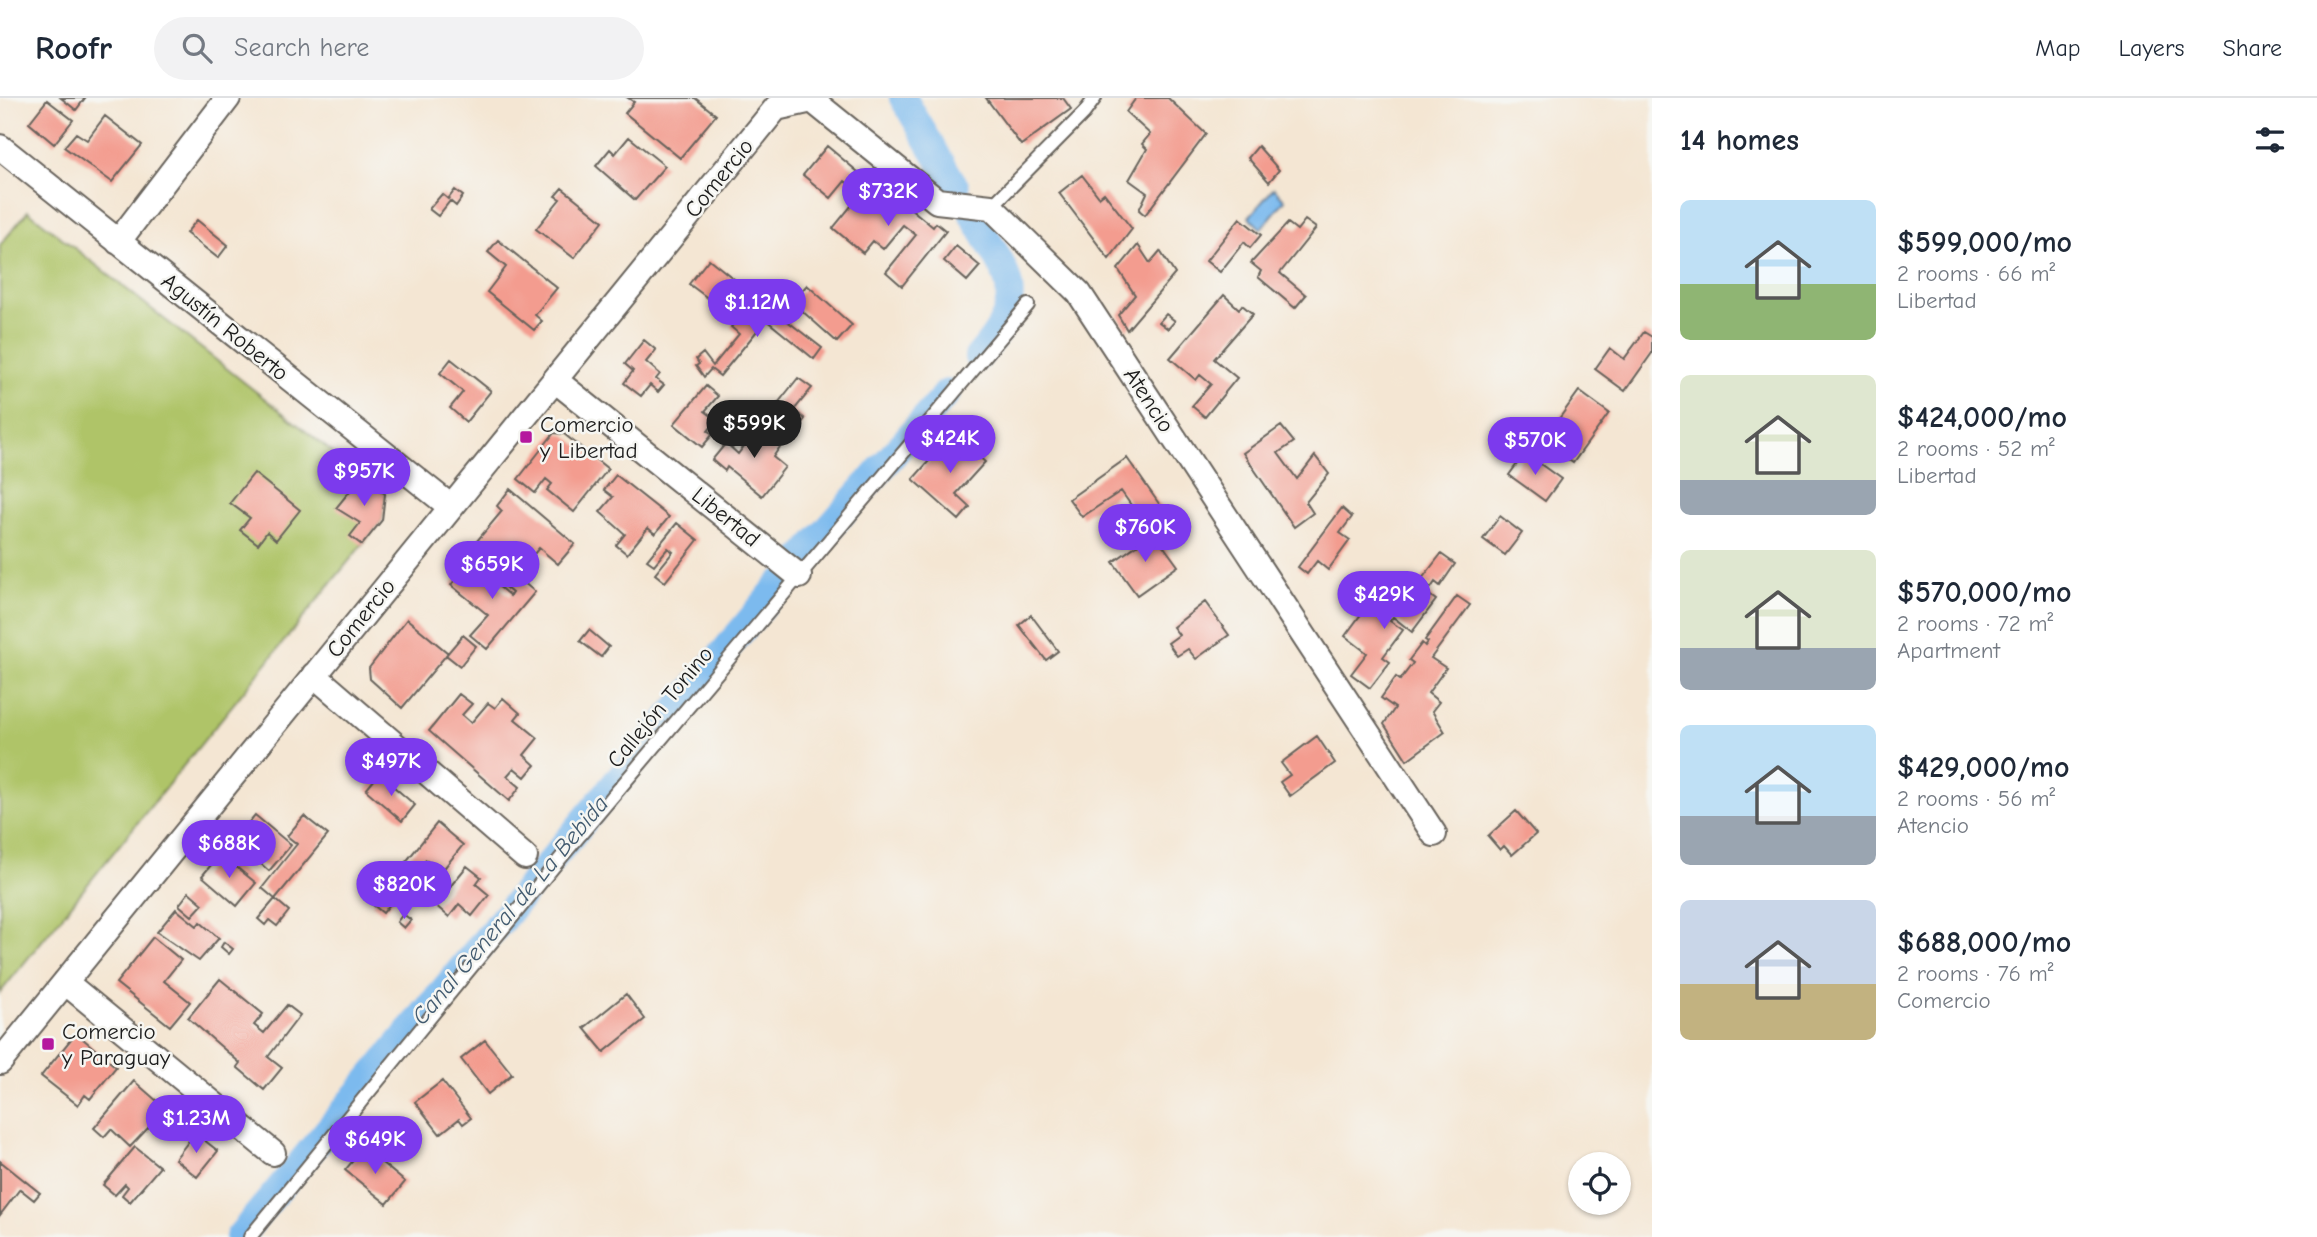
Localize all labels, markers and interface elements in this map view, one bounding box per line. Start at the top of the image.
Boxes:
search box [154,17,644,80]
text: Roofr [35,29,112,67]
icon: search [178,29,216,67]
text: Search here [234,33,369,63]
text: Map [2035,34,2081,62]
text: Layers [2119,34,2184,62]
text: Share [2222,34,2282,62]
icon: filters [2251,121,2289,159]
text: 14 homes [1680,123,1799,158]
street label: Comercio [679,133,759,223]
pin: $732K [839,169,937,228]
text: $732K [858,177,918,204]
text: $599,000/mo [1897,225,2072,260]
icon: home [1736,228,1820,312]
text: 2 rooms · 66 m² [1897,260,2055,287]
street label: Agustín Roberto [156,268,294,386]
pin: $1.12M [700,280,814,339]
text: Libertad [1897,287,1977,314]
text: $1.12M [724,288,790,315]
street label: Atencio [1118,362,1180,438]
pin: $599K [705,400,803,460]
text: $424,000/mo [1897,400,2067,435]
icon: home [1736,403,1820,487]
text: $599K [722,409,786,436]
place label: Comercio y Libertad [539,411,638,464]
pin: $424K [901,416,999,475]
pin: $570K [1486,418,1584,477]
text: $424K [920,424,980,451]
text: $570K [1504,426,1566,453]
marker: Comercio y Libertad [518,429,534,445]
text: 2 rooms · 52 m² [1897,435,2055,462]
pin: $957K [315,448,413,508]
text: $957K [333,457,395,484]
text: Libertad [1897,462,1977,489]
street label: Libertad [687,481,765,553]
pin: $760K [1096,504,1194,564]
text: $760K [1114,513,1176,540]
pin: $659K [443,542,541,601]
text: $659K [460,550,524,577]
pin: $429K [1335,572,1433,631]
street label: Comercio [321,573,401,663]
text: $570,000/mo [1897,575,2071,610]
icon: home [1736,578,1820,662]
text: $429K [1353,580,1415,607]
text: 2 rooms · 72 m² [1897,610,2053,637]
text: Apartment [1897,637,2000,664]
street label: Callejón Tonino [601,641,719,773]
pin: $497K [342,738,440,798]
text: $497K [361,747,421,774]
text: $429,000/mo [1897,750,2070,785]
icon: home [1736,753,1820,837]
text: 2 rooms · 56 m² [1897,785,2055,812]
water label: Canal General de La Bebida [406,790,614,1030]
text: Atencio [1897,812,1969,839]
pin: $688K [180,820,278,880]
text: $688K [198,829,260,856]
pin: $820K [355,862,453,921]
text: $820K [372,870,436,897]
text: $688,000/mo [1897,925,2071,960]
icon: home [1736,928,1820,1012]
text: 2 rooms · 76 m² [1897,960,2053,987]
text: Comercio [1897,987,1991,1014]
place label: Comercio y Paraguay [61,1018,171,1071]
marker: Comercio y Paraguay [40,1036,56,1052]
pin: $1.23M [139,1096,253,1155]
text: $1.23M [162,1104,230,1131]
pin: $649K [326,1116,424,1176]
text: $649K [344,1125,406,1152]
map controls [1568,1152,1631,1215]
button: locate [1568,1152,1631,1215]

